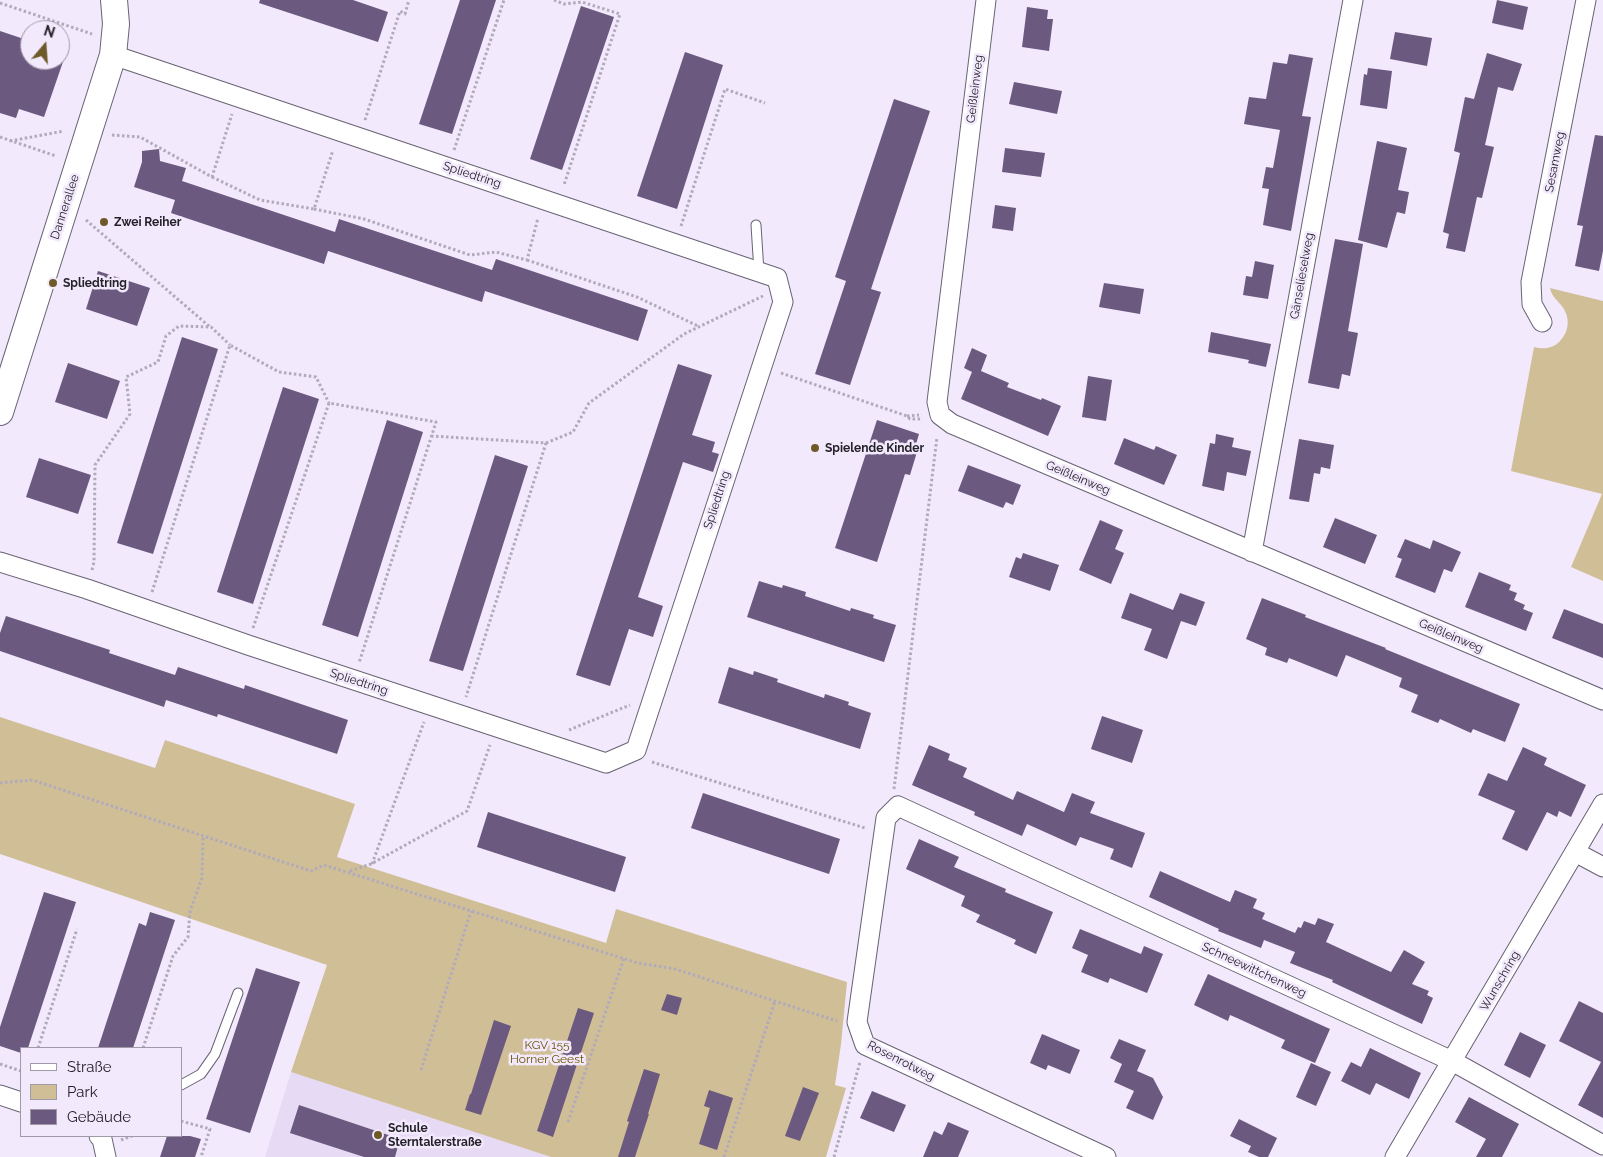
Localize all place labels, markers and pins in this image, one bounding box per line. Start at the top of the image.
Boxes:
place label: Zwei Reiher [114,215,181,229]
marker: Zwei Reiher [98,216,110,228]
place label: Spliedtring [63,276,127,290]
marker: Spliedtring [47,277,59,289]
place label: Spielende Kinder [825,441,924,455]
marker: Spielende Kinder [809,442,821,454]
place label: Schule Sterntalerstraße [388,1121,482,1149]
marker: Schule Sterntalerstraße [372,1129,384,1141]

